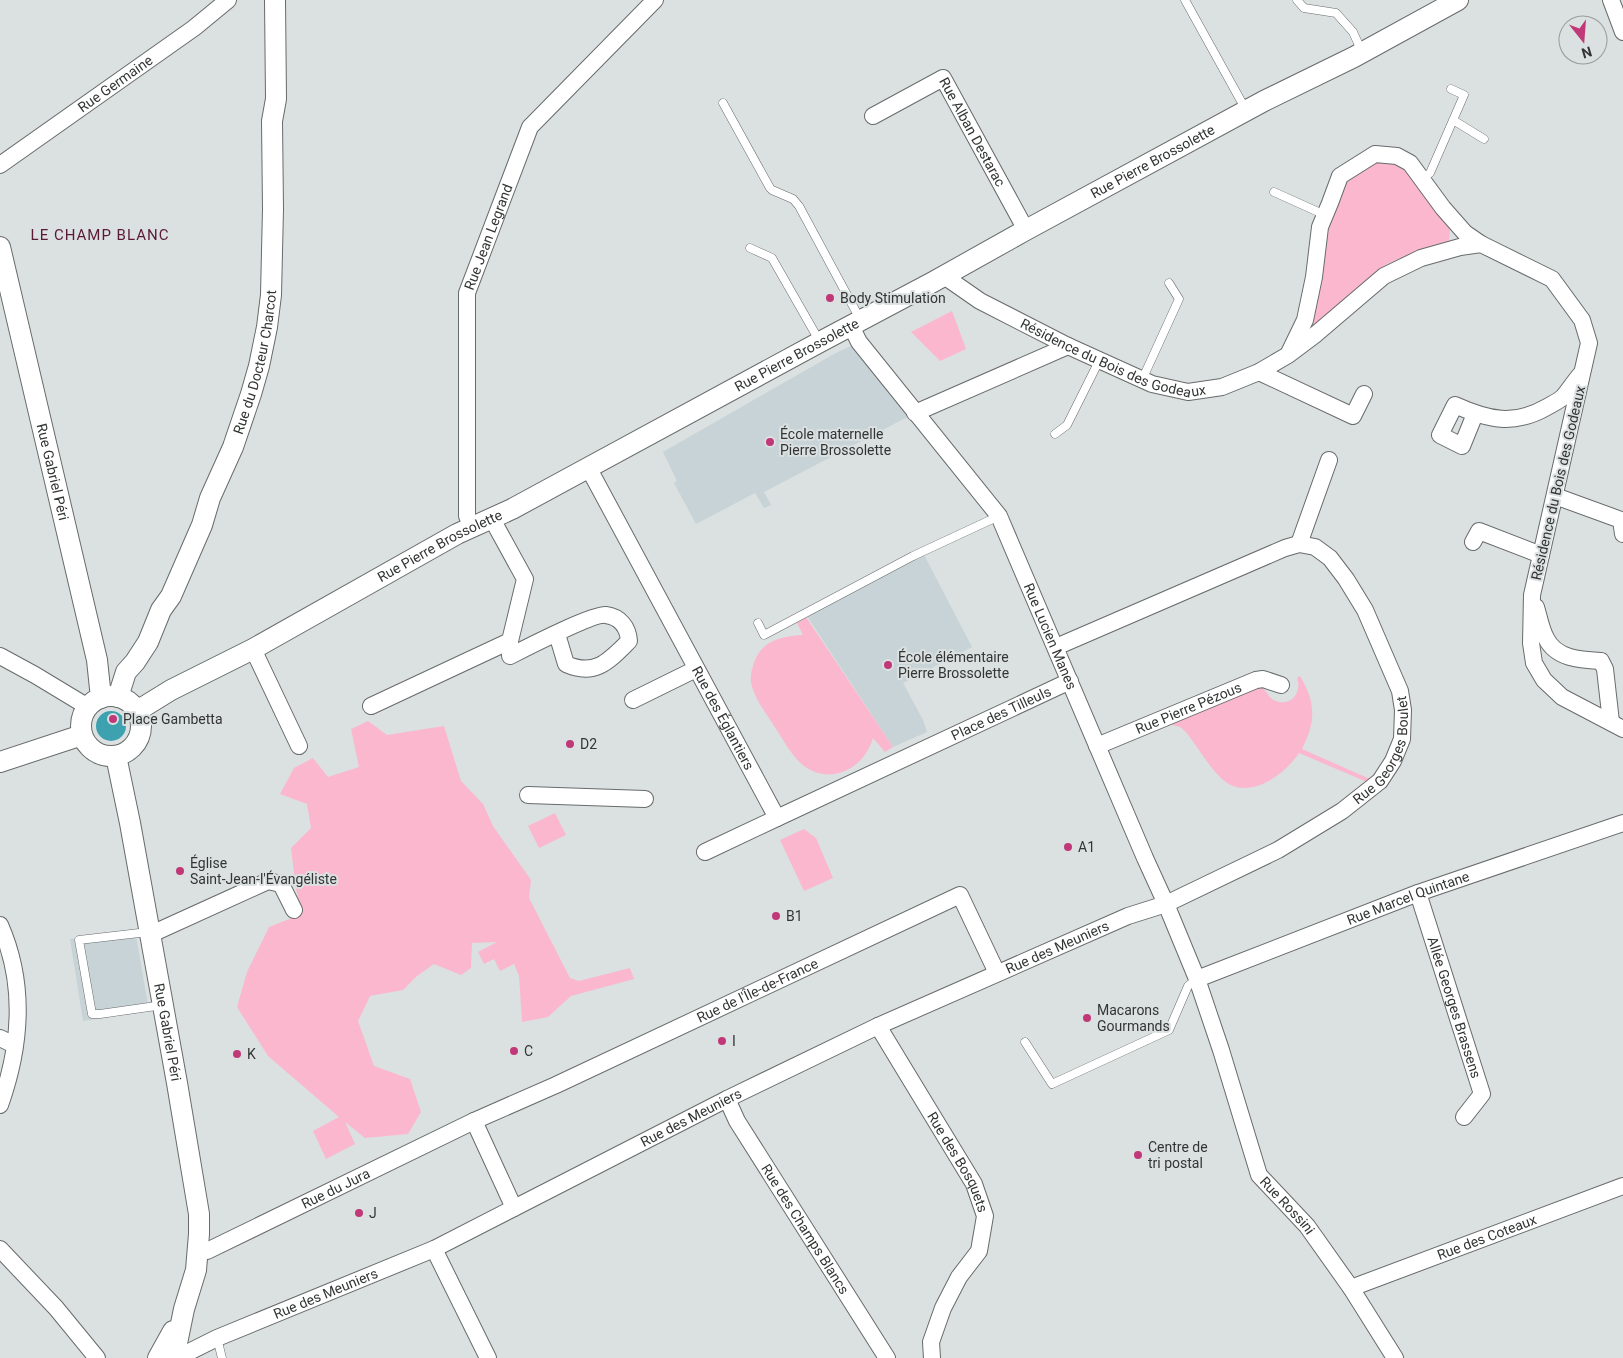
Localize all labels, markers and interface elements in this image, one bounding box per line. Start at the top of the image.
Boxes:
north arrow [1558,15,1608,65]
text: N [1580,43,1594,62]
street label: Rue Germaine [75,52,156,115]
street label: Rue Alban Destarac [936,74,1009,189]
street label: Rue Pierre Brossolette [1088,121,1217,201]
street label: Rue Jean Legrand [461,182,516,292]
district label: LE CHAMP BLANC [31,226,169,244]
street label: Rue du Docteur Charcot [230,290,279,436]
place label: Body Stimulation [840,290,946,306]
marker: Body Stimulation [824,292,836,304]
street label: Rue Pierre Brossolette [732,315,861,395]
street label: Résidence du Bois des Godeaux [1018,315,1207,401]
street label: Résidence du Bois des Godeaux [1528,384,1588,582]
street label: Rue Gabriel Péri [34,422,72,522]
place label: École maternelle Pierre Brossolette [780,425,891,458]
marker: École maternelle Pierre Brossolette [764,436,776,448]
street label: Rue Pierre Brossolette [375,507,504,585]
street label: Rue Lucien Manes [1021,581,1080,692]
place label: École élémentaire Pierre Brossolette [898,648,1009,681]
marker: École élémentaire Pierre Brossolette [882,659,894,671]
street label: Rue des Églantiers [689,663,757,772]
street label: Rue Pierre Pézous [1133,679,1244,737]
street label: Place des Tilleuls [949,683,1053,743]
street label: Rue Georges Boulet [1350,695,1411,807]
place label: Place Gambetta [123,711,223,727]
marker: Place Gambetta [107,713,119,725]
place label: D2 [580,736,597,752]
marker: D2 [564,738,576,750]
place label: A1 [1078,839,1095,855]
marker: A1 [1062,841,1074,853]
place label: Église Saint-Jean-l'Évangéliste [190,854,337,887]
marker: Église Saint-Jean-l'Évangéliste [174,865,186,877]
street label: Rue Marcel Quintane [1344,868,1471,928]
place label: B1 [786,908,803,924]
marker: B1 [770,910,782,922]
street label: Rue des Meuniers [1003,917,1111,977]
street label: Allée Georges Brassens [1424,935,1484,1080]
street label: Rue de l'Île-de-France [694,955,820,1026]
street label: Rue Gabriel Péri [151,982,185,1082]
place label: Macarons Gourmands [1097,1002,1170,1034]
marker: Macarons Gourmands [1081,1012,1093,1024]
place label: I [732,1033,736,1049]
marker: I [716,1035,728,1047]
place label: C [524,1043,533,1059]
marker: C [508,1045,520,1057]
place label: K [247,1046,256,1062]
marker: K [231,1048,243,1060]
street label: Rue des Meuniers [638,1085,744,1150]
street label: Rue des Bosquets [924,1109,991,1214]
place label: Centre de tri postal [1148,1139,1208,1171]
marker: Centre de tri postal [1132,1149,1144,1161]
street label: Rue des Champs Blancs [758,1161,852,1297]
street label: Rue du Jura [300,1164,374,1212]
street label: Rue Rossini [1257,1173,1318,1237]
place label: J [369,1205,377,1221]
marker: J [353,1207,365,1219]
street label: Rue des Coteaux [1435,1211,1539,1263]
street label: Rue des Meuniers [271,1265,380,1322]

